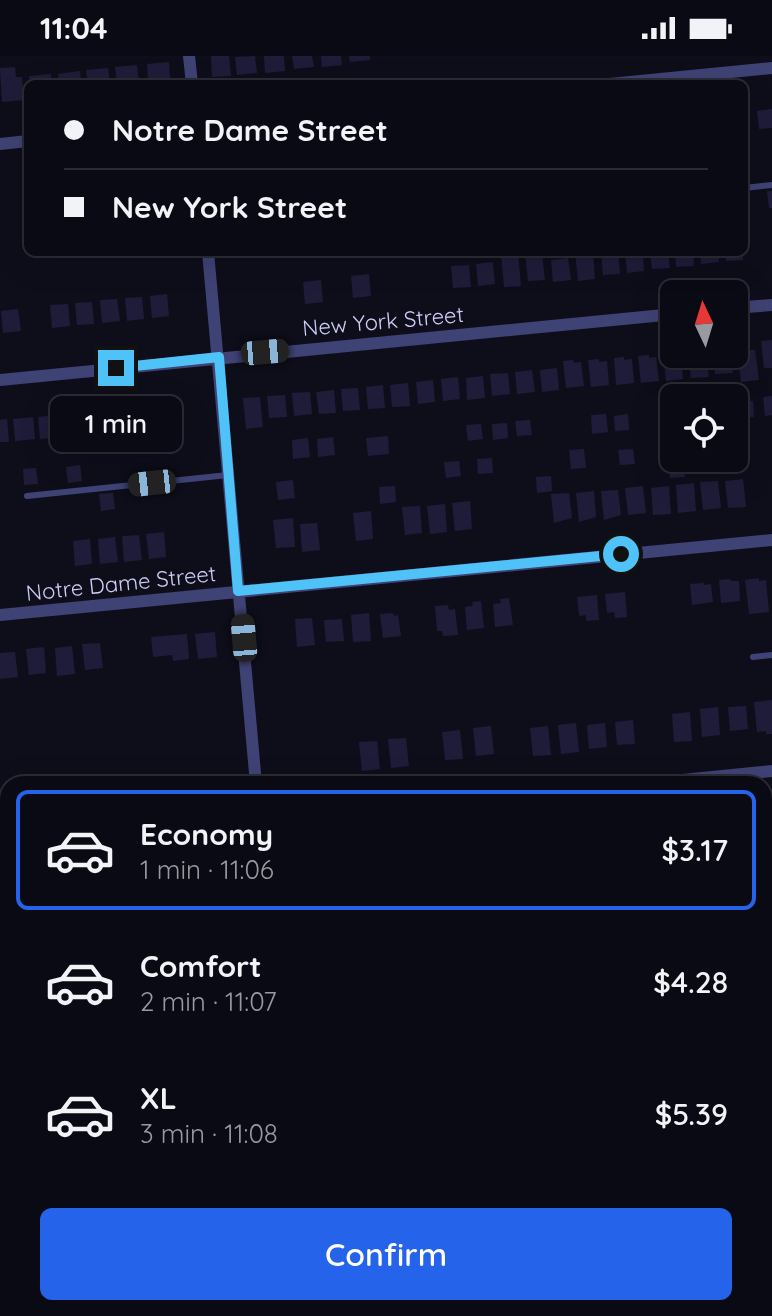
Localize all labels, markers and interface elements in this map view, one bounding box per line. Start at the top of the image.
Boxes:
text: 11:04 [40,9,108,47]
text: Notre Dame Street [112,111,388,149]
text: New York Street [112,188,347,226]
north arrow [660,280,748,368]
map controls [660,280,748,472]
street label: New York Street [301,300,465,342]
car [240,338,290,366]
route end [98,350,134,386]
button: locate [660,384,748,472]
callout: 1 min [50,396,182,452]
text: 1 min [85,407,147,440]
car [127,469,177,497]
route start [603,536,639,572]
street label: Notre Dame Street [25,559,217,607]
car [230,613,258,663]
icon: car [44,814,116,886]
text: Economy [140,815,273,853]
text: $3.17 [662,831,728,869]
text: 1 min · 11:06 [140,853,274,886]
icon: car [44,946,116,1018]
text: Comfort [140,947,261,985]
text: $4.28 [653,963,728,1001]
text: 2 min · 11:07 [140,985,277,1018]
icon: car [44,1078,116,1150]
text: XL [140,1079,177,1117]
text: $5.39 [655,1095,728,1133]
text: 3 min · 11:08 [140,1117,278,1150]
button: Confirm [40,1208,732,1300]

